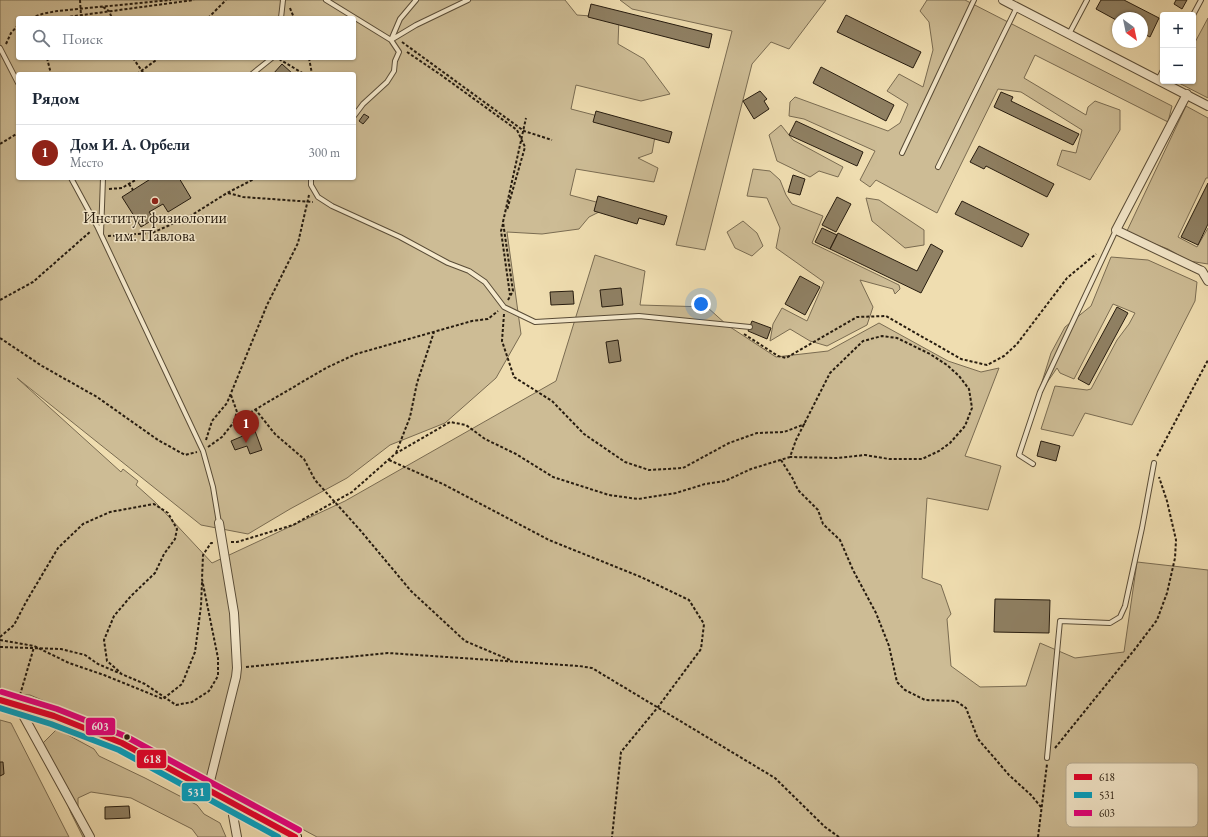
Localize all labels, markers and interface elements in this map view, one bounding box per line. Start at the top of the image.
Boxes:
north arrow [1112,12,1148,48]
map controls [1160,12,1196,84]
button: + [1160,12,1196,48]
search box [16,16,356,60]
icon: search [30,27,52,49]
text: Поиск [62,29,103,48]
button: − [1160,48,1196,84]
text: Рядом [32,87,80,109]
text: Дом И. А. Орбели [70,135,190,154]
text: 1 [42,144,48,161]
text: 300 m [309,144,340,161]
text: Место [70,154,103,171]
marker: Институт физиологии им. Павлова [150,196,160,206]
place label: Институт физиологии им. Павлова [83,207,228,246]
your location [691,294,711,314]
pin: 1 [233,410,259,443]
line badge: 603 [85,717,116,736]
text: 603 [91,719,109,733]
unlabelled marker [122,732,132,742]
line badge: 618 [136,749,167,769]
text: 618 [143,752,161,766]
legend [1066,763,1198,827]
text: 618 [1099,770,1115,784]
line badge: 531 [181,782,211,802]
text: 531 [187,785,205,799]
text: 531 [1099,788,1115,802]
text: 603 [1099,806,1115,820]

